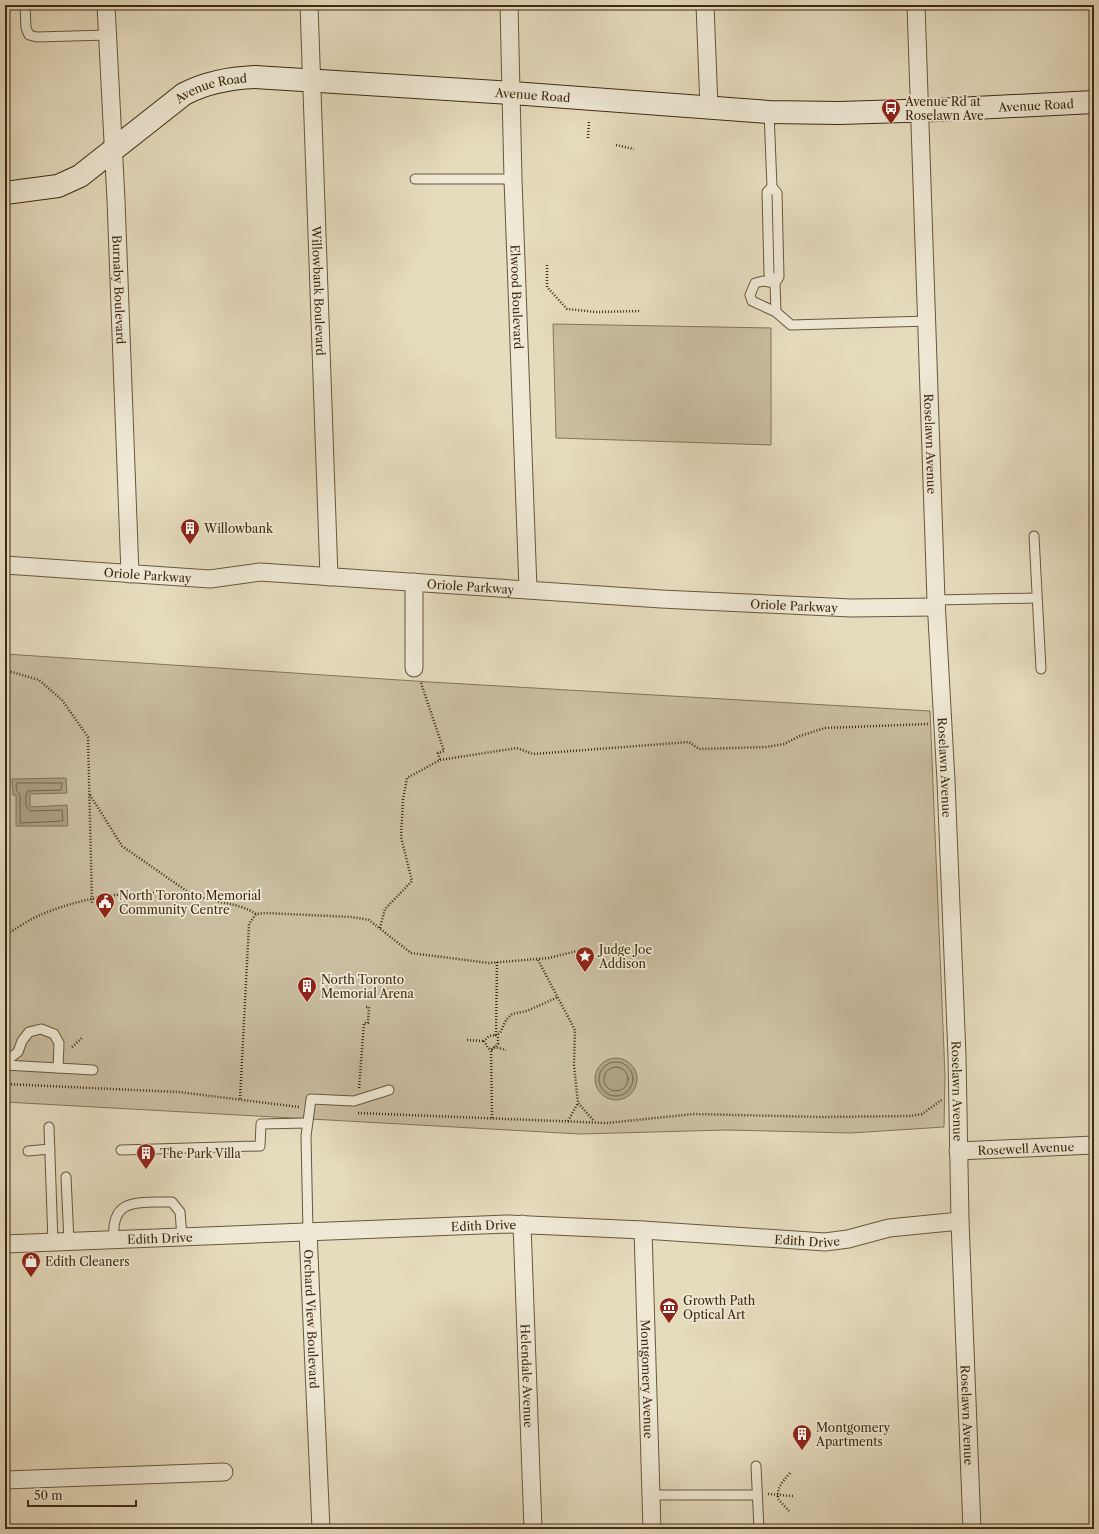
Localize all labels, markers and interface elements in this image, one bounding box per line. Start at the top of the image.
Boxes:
street label: Avenue Road [171,70,248,107]
street label: Avenue Road [494,84,572,105]
place label: Avenue Rd at Roselawn Ave [904,94,984,123]
street label: Avenue Road [997,96,1075,114]
bus stop icon: Avenue Rd at Roselawn Ave [880,97,902,125]
street label: Willowbank Boulevard [309,225,329,357]
street label: Burnaby Boulevard [110,235,129,345]
street label: Elwood Boulevard [508,244,527,350]
street label: Roselawn Avenue [922,393,940,494]
building icon: Willowbank [179,517,201,545]
place label: Willowbank [203,521,274,536]
street label: Oriole Parkway [103,564,192,585]
street label: Oriole Parkway [426,576,515,597]
street label: Oriole Parkway [750,596,838,615]
street label: Roselawn Avenue [935,717,955,818]
place label: North Toronto Memorial Community Centre [119,888,262,917]
public building icon: North Toronto Memorial Community Centre [94,891,116,919]
place label: Judge Joe Addison [597,942,652,971]
place icon: Judge Joe Addison [574,945,596,973]
place label: North Toronto Memorial Arena [321,972,414,1001]
building icon: North Toronto Memorial Arena [296,975,318,1003]
street label: Roselawn Avenue [949,1041,966,1142]
street label: Rosewell Avenue [977,1138,1075,1158]
building icon: The Park Villa [135,1142,157,1170]
place label: The Park Villa [160,1146,241,1161]
street label: Edith Drive [451,1216,517,1234]
street label: Edith Drive [127,1229,193,1247]
street label: Edith Drive [774,1231,841,1250]
street label: Orchard View Boulevard [301,1249,322,1390]
shop icon: Edith Cleaners [20,1250,42,1278]
place label: Edith Cleaners [45,1254,130,1269]
place label: Growth Path Optical Art [683,1293,756,1322]
museum icon: Growth Path Optical Art [658,1296,680,1324]
street label: Montgomery Avenue [638,1319,657,1439]
street label: Helendale Avenue [518,1324,537,1428]
street label: Roselawn Avenue [958,1364,977,1466]
place label: Montgomery Apartments [815,1420,891,1449]
building icon: Montgomery Apartments [791,1423,813,1451]
scale bar [28,1482,136,1508]
text: 50 m [34,1488,63,1503]

